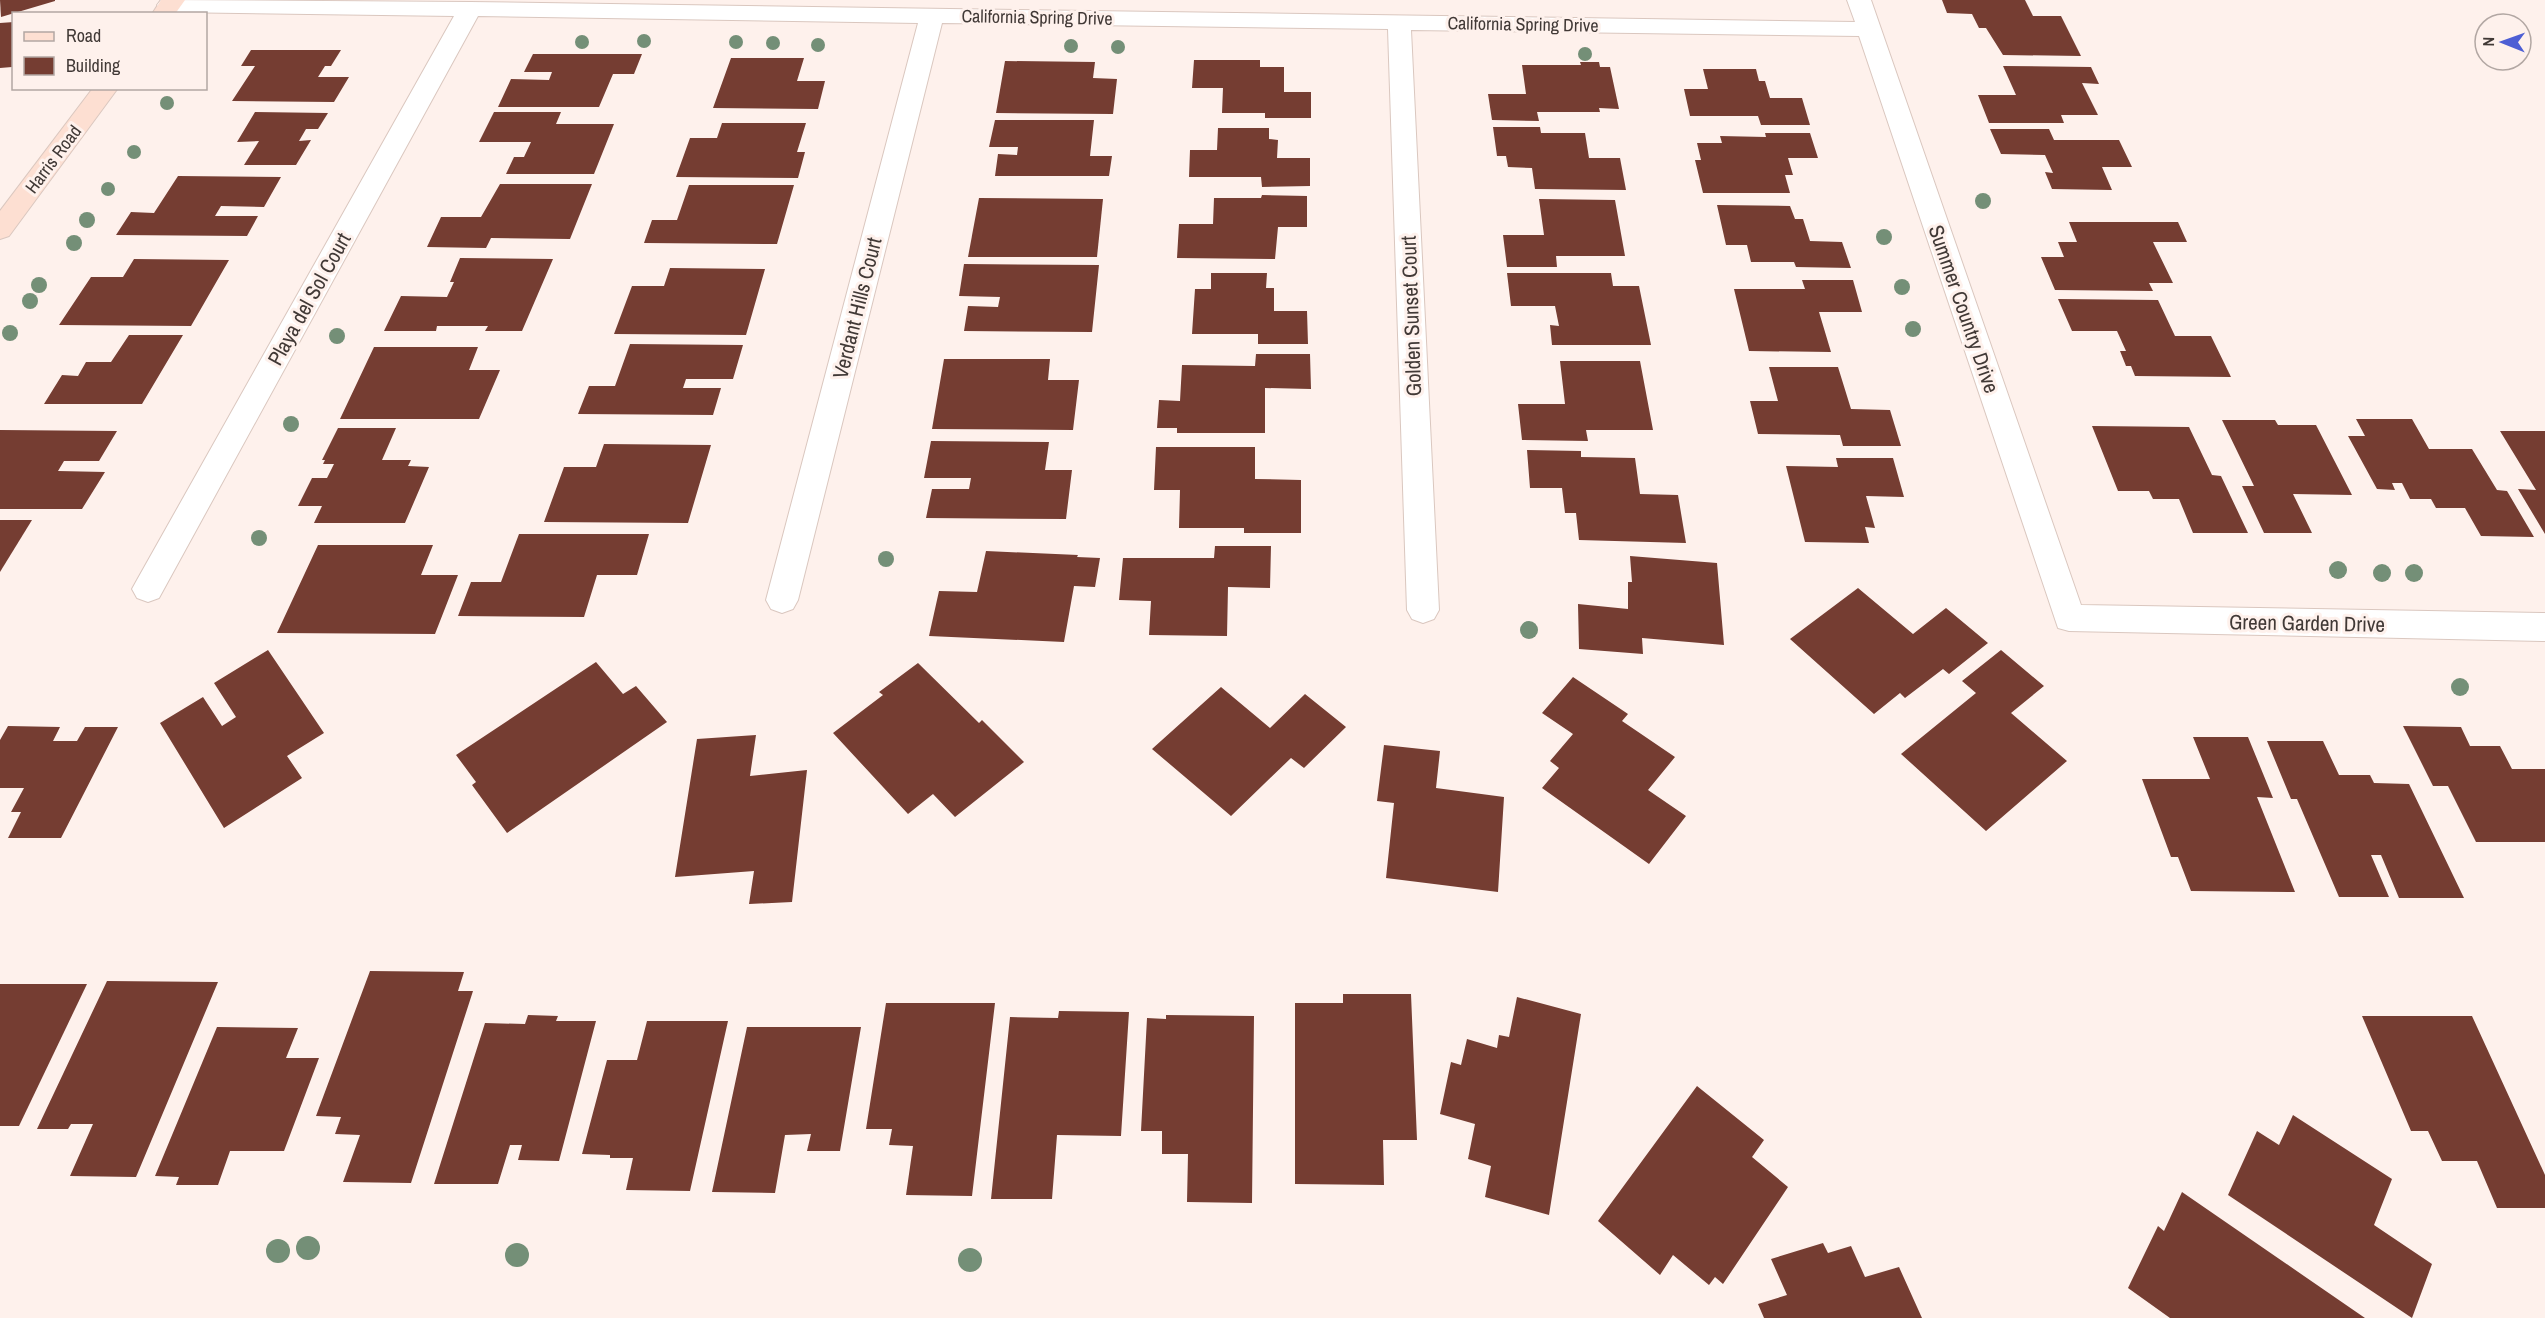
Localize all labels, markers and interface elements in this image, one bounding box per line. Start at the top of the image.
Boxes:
street label: California Spring Drive [961,3,1113,31]
street label: California Spring Drive [1447,10,1599,38]
legend [12,12,207,90]
north arrow [2473,12,2533,72]
text: Road [66,23,101,48]
text: N [2477,37,2499,47]
text: Building [66,53,121,78]
street label: Harris Road [19,120,87,198]
street label: Summer Country Drive [1922,221,2006,397]
street label: Playa del Sol Court [261,227,358,370]
street label: Verdant Hills Court [825,234,889,382]
street label: Golden Sunset Court [1394,235,1428,397]
street label: Green Garden Drive [2229,607,2385,639]

